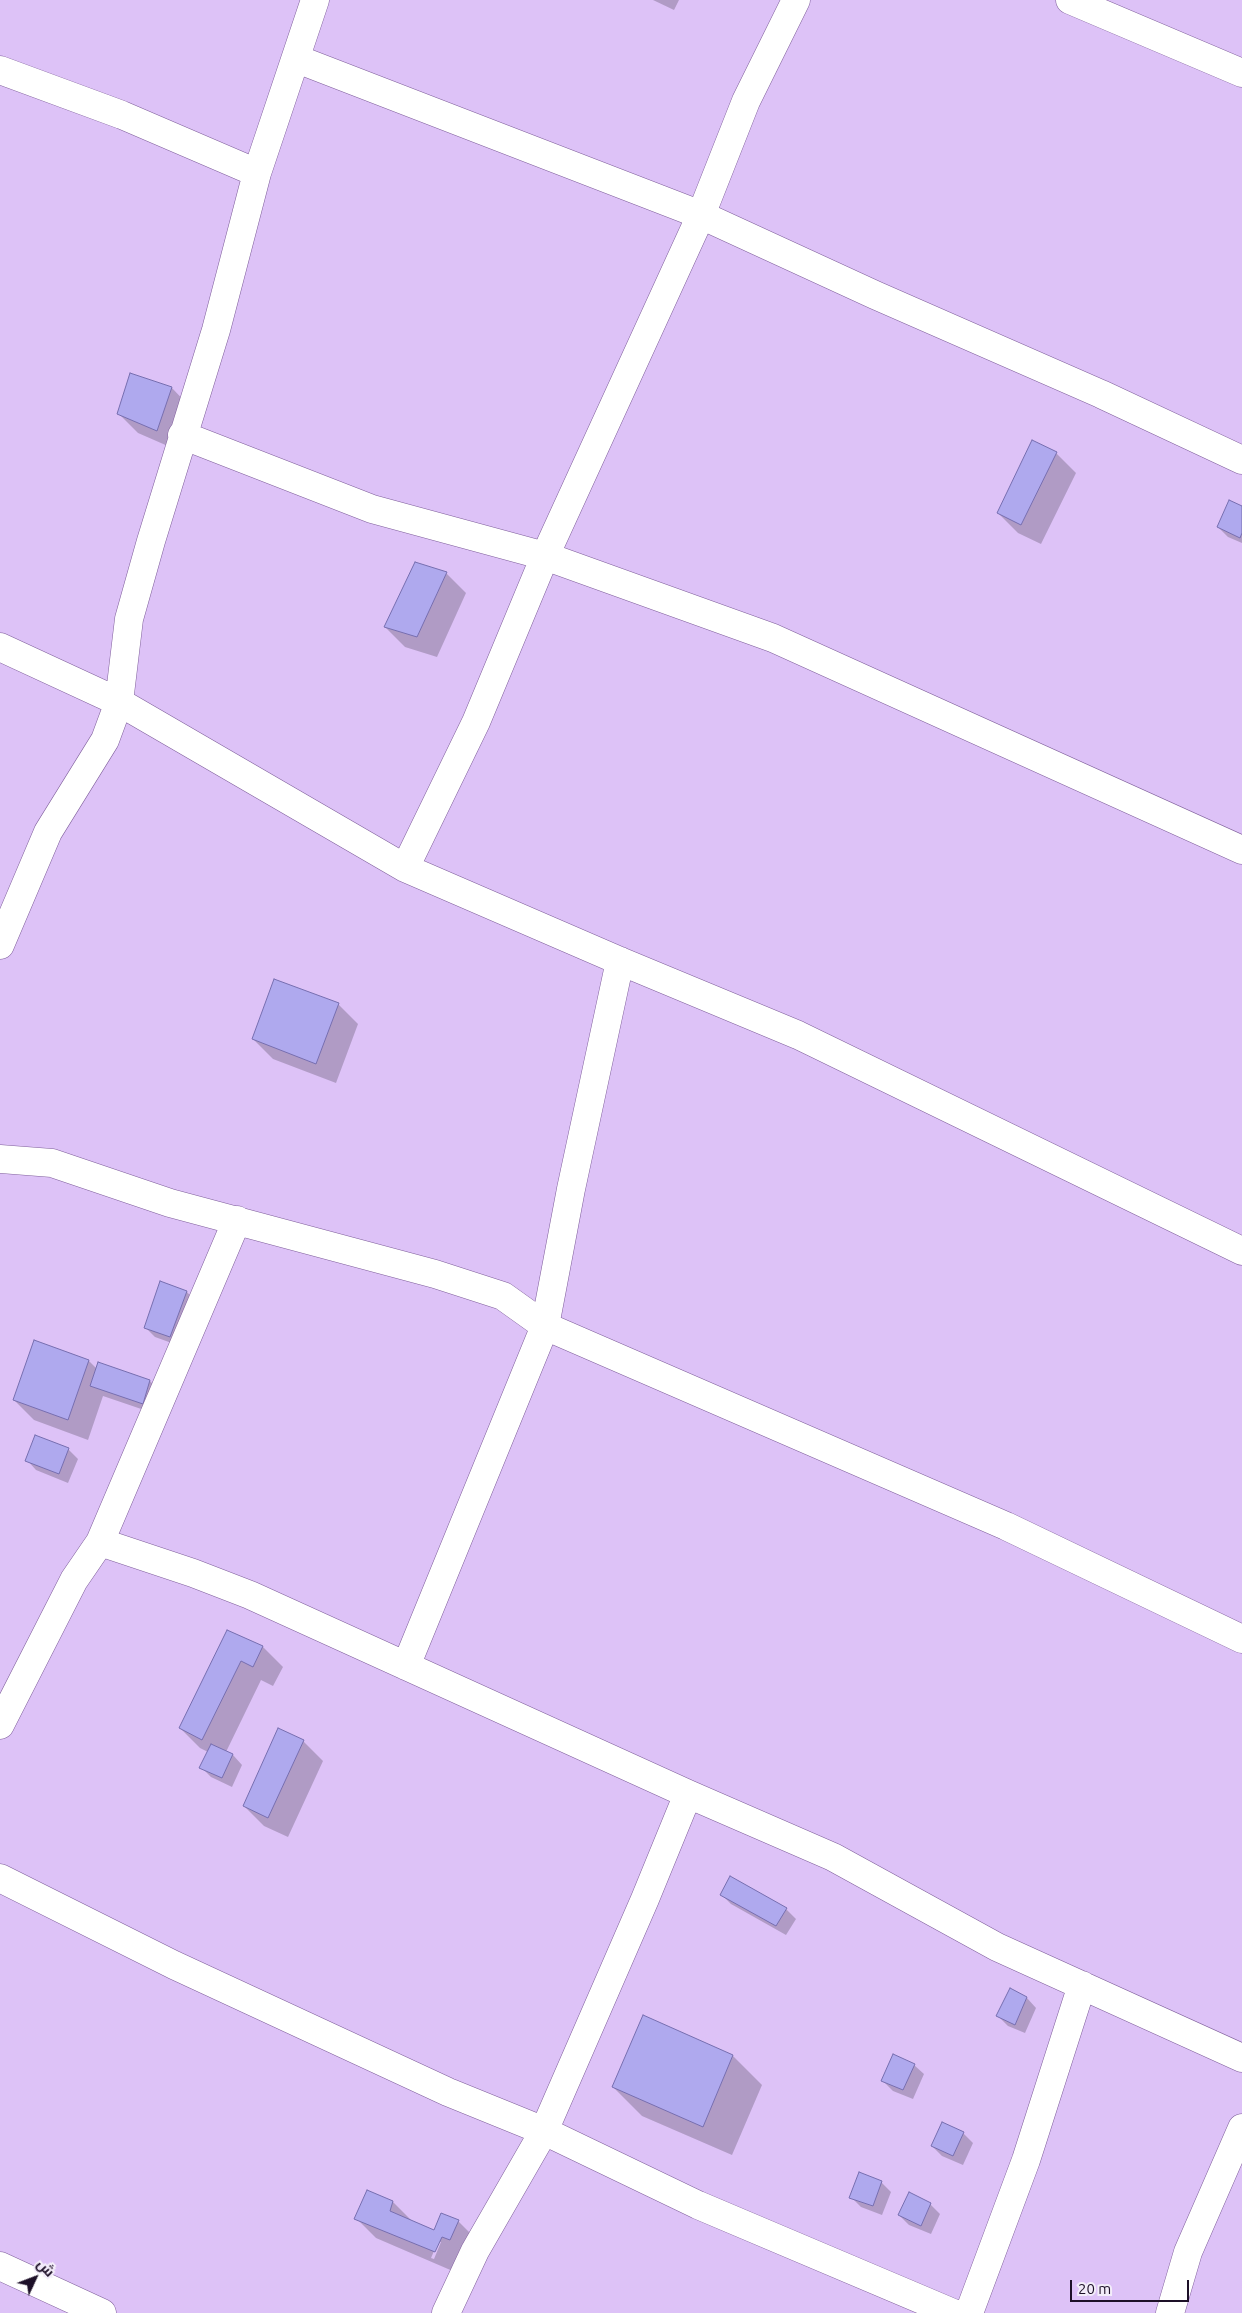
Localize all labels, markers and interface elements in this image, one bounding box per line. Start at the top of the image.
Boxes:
north arrow [10,2253,60,2303]
text: ش [34,2256,58,2280]
scale bar [1072,2270,1191,2302]
text: 20 m [1078,2280,1111,2297]

